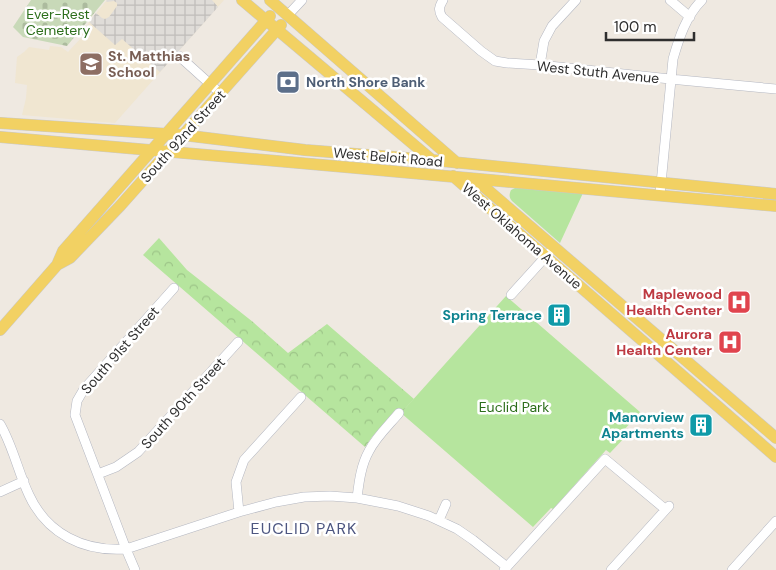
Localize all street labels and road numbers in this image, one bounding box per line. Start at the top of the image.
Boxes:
street label: West Stuth Avenue [536,57,660,87]
street label: South 92nd Street [137,86,229,186]
street label: West Beloit Road [333,143,443,171]
street label: West Oklahoma Avenue [458,179,586,293]
street label: South 91st Street [77,302,163,398]
street label: South 90th Street [137,353,229,453]

